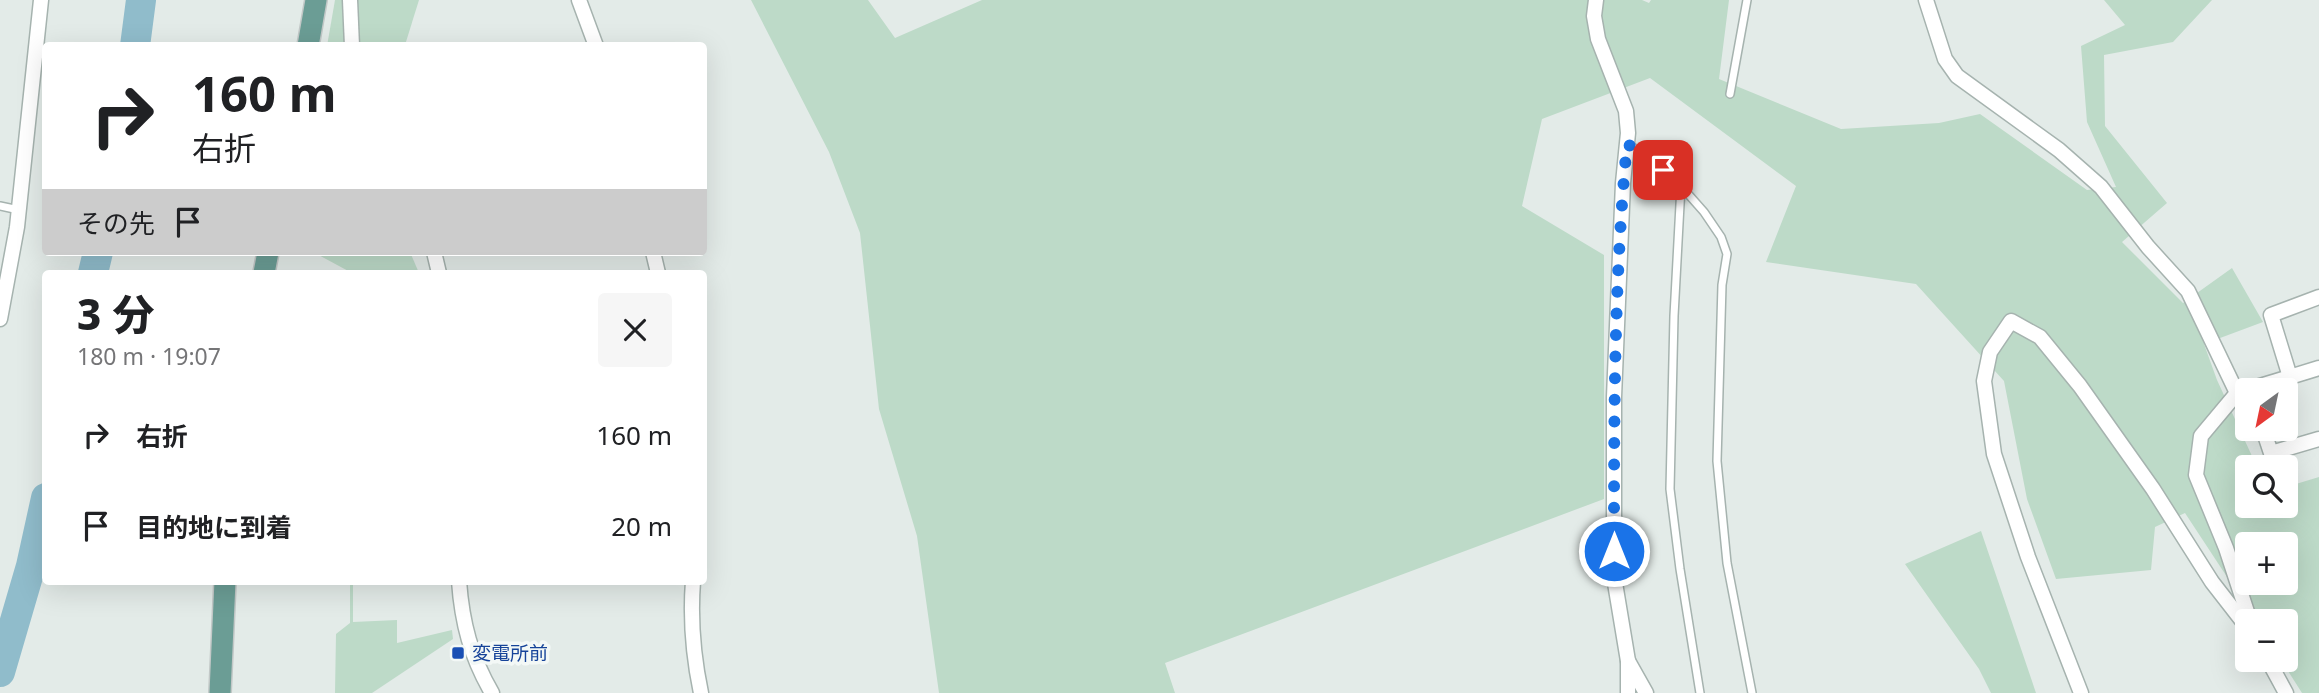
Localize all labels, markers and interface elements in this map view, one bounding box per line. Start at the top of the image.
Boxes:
text: 160 m [192,60,337,126]
icon: right [77,70,168,161]
text: 右折 [192,126,256,169]
pin [1633,140,1693,200]
icon: arrive [1644,151,1682,189]
icon: arrive [169,203,207,241]
text: その先 [77,205,155,241]
text: 3 分 [77,285,154,342]
button: close [598,293,672,367]
text: 180 m · 19:07 [77,340,221,372]
north arrow [2235,378,2298,441]
map controls [2235,378,2298,672]
icon: right [77,416,115,454]
text: 160 m [596,417,672,453]
text: 右折 [136,418,188,454]
button: search [2235,455,2298,518]
icon: arrive [77,507,115,545]
text: 20 m [611,508,672,544]
text: 目的地に到着 [136,509,292,545]
position arrow [1577,514,1651,588]
button: + [2235,532,2298,595]
button: − [2235,609,2298,672]
place label: 変電所前 [472,640,548,666]
marker: 変電所前 [450,645,466,661]

